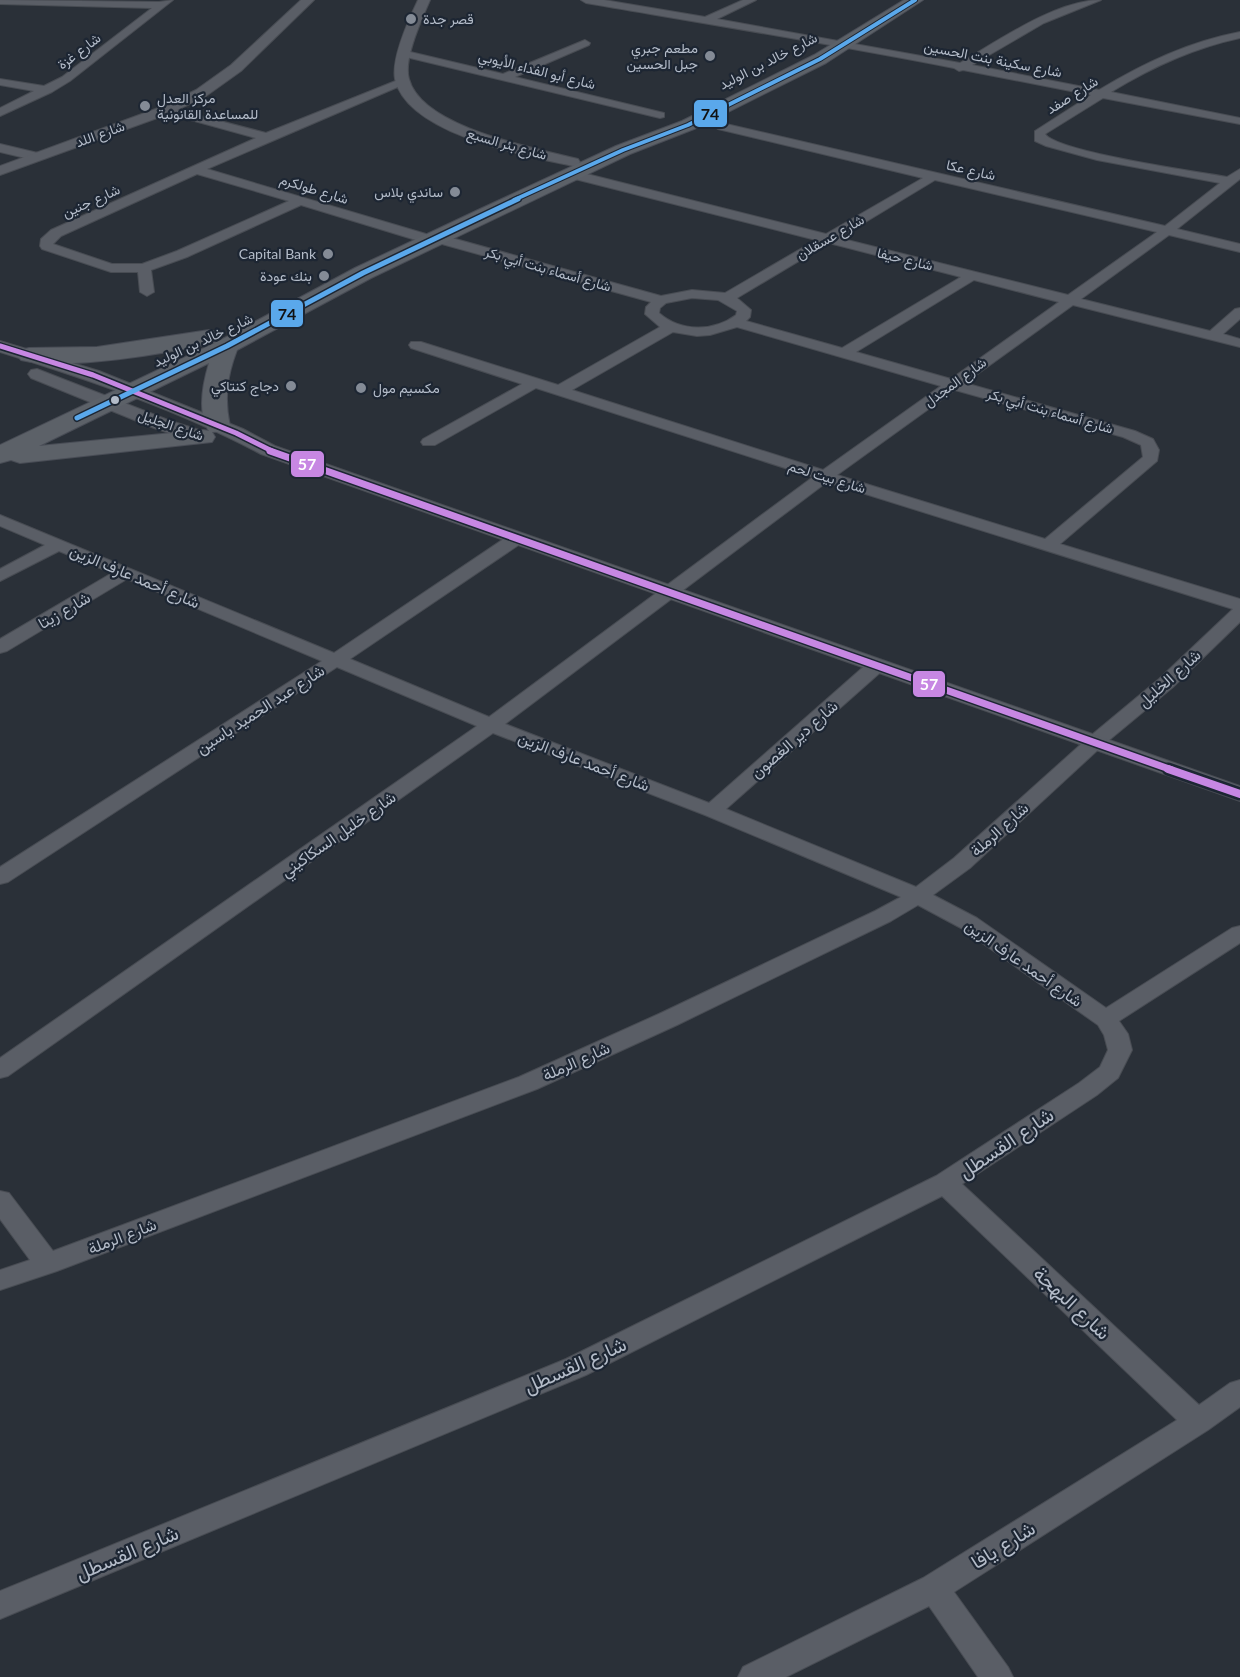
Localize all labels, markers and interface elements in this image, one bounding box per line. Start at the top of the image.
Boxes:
place label: قصر جدة [423,10,474,28]
marker: قصر جدة [404,12,418,26]
street label: شارع غزة [54,29,106,75]
street label: شارع خالد بن الوليد [716,29,821,95]
street label: شارع سكينة بنت الحسين [922,37,1064,83]
place label: مطعم جبري جبل الحسين [627,39,698,73]
street label: شارع أبو الفداء الأيوبي [476,47,597,96]
marker: مطعم جبري جبل الحسين [703,49,717,63]
street label: شارع صفد [1043,72,1102,120]
place label: مركز العدل للمساعدة القانونية [157,89,258,123]
marker: مركز العدل للمساعدة القانونية [138,99,152,113]
line badge: 74 [693,99,728,128]
text: 74 [701,104,719,123]
street label: شارع اللد [73,117,128,153]
street label: شارع بئر السبع [464,124,549,166]
street label: شارع عكا [944,156,997,186]
street label: شارع طولكرم [277,170,351,210]
street label: شارع جنين [59,180,124,224]
place label: ساندي بلاس [374,183,443,204]
marker: ساندي بلاس [448,185,462,199]
street label: شارع عسقلان [793,210,868,265]
street label: شارع أسماء بنت أبي بكر [481,242,613,299]
street label: شارع حيفا [875,243,935,277]
place label: Capital Bank [239,245,317,262]
marker: Capital Bank [321,247,335,261]
place label: بنك عودة [260,267,312,285]
marker: بنك عودة [317,269,331,283]
line badge: 74 [270,299,304,328]
text: 74 [278,304,296,323]
street label: شارع خالد بن الوليد [150,309,256,373]
street label: شارع المجدل [920,353,991,412]
place label: دجاج كنتاكي [211,377,279,398]
marker: دجاج كنتاكي [284,379,298,393]
place label: مكسيم مول [373,379,440,398]
marker: مكسيم مول [354,381,368,395]
street label: شارع أسماء بنت أبي بكر [983,384,1115,441]
unlabelled marker [109,394,121,406]
street label: شارع الجليل [135,405,206,446]
line badge: 57 [290,450,325,478]
text: 57 [298,454,316,473]
street label: شارع بيت لحم [786,457,868,499]
street label: شارع أحمد عارف الزين [66,540,203,614]
street label: شارع زيتا [34,587,95,635]
street label: شارع الخليل [1133,645,1206,713]
street label: شارع عبد الحميد ياسين [192,660,329,760]
line badge: 57 [912,670,946,698]
text: 57 [920,674,938,693]
street label: شارع دير الغصون [746,696,843,784]
street label: شارع أحمد عارف الزين [515,727,652,797]
street label: شارع خليل السكاكيني [277,787,402,885]
street label: شارع الرملة [966,798,1034,862]
street label: شارع أحمد عارف الزين [960,915,1087,1013]
street label: شارع الرملة [539,1037,614,1086]
street label: شارع القسطل [953,1102,1059,1185]
street label: شارع الرملة [85,1214,160,1260]
street label: شارع البهجة [1027,1261,1116,1346]
street label: شارع القسطل [520,1331,631,1400]
street label: شارع يافا [966,1515,1041,1576]
street label: شارع القسطل [72,1520,183,1587]

